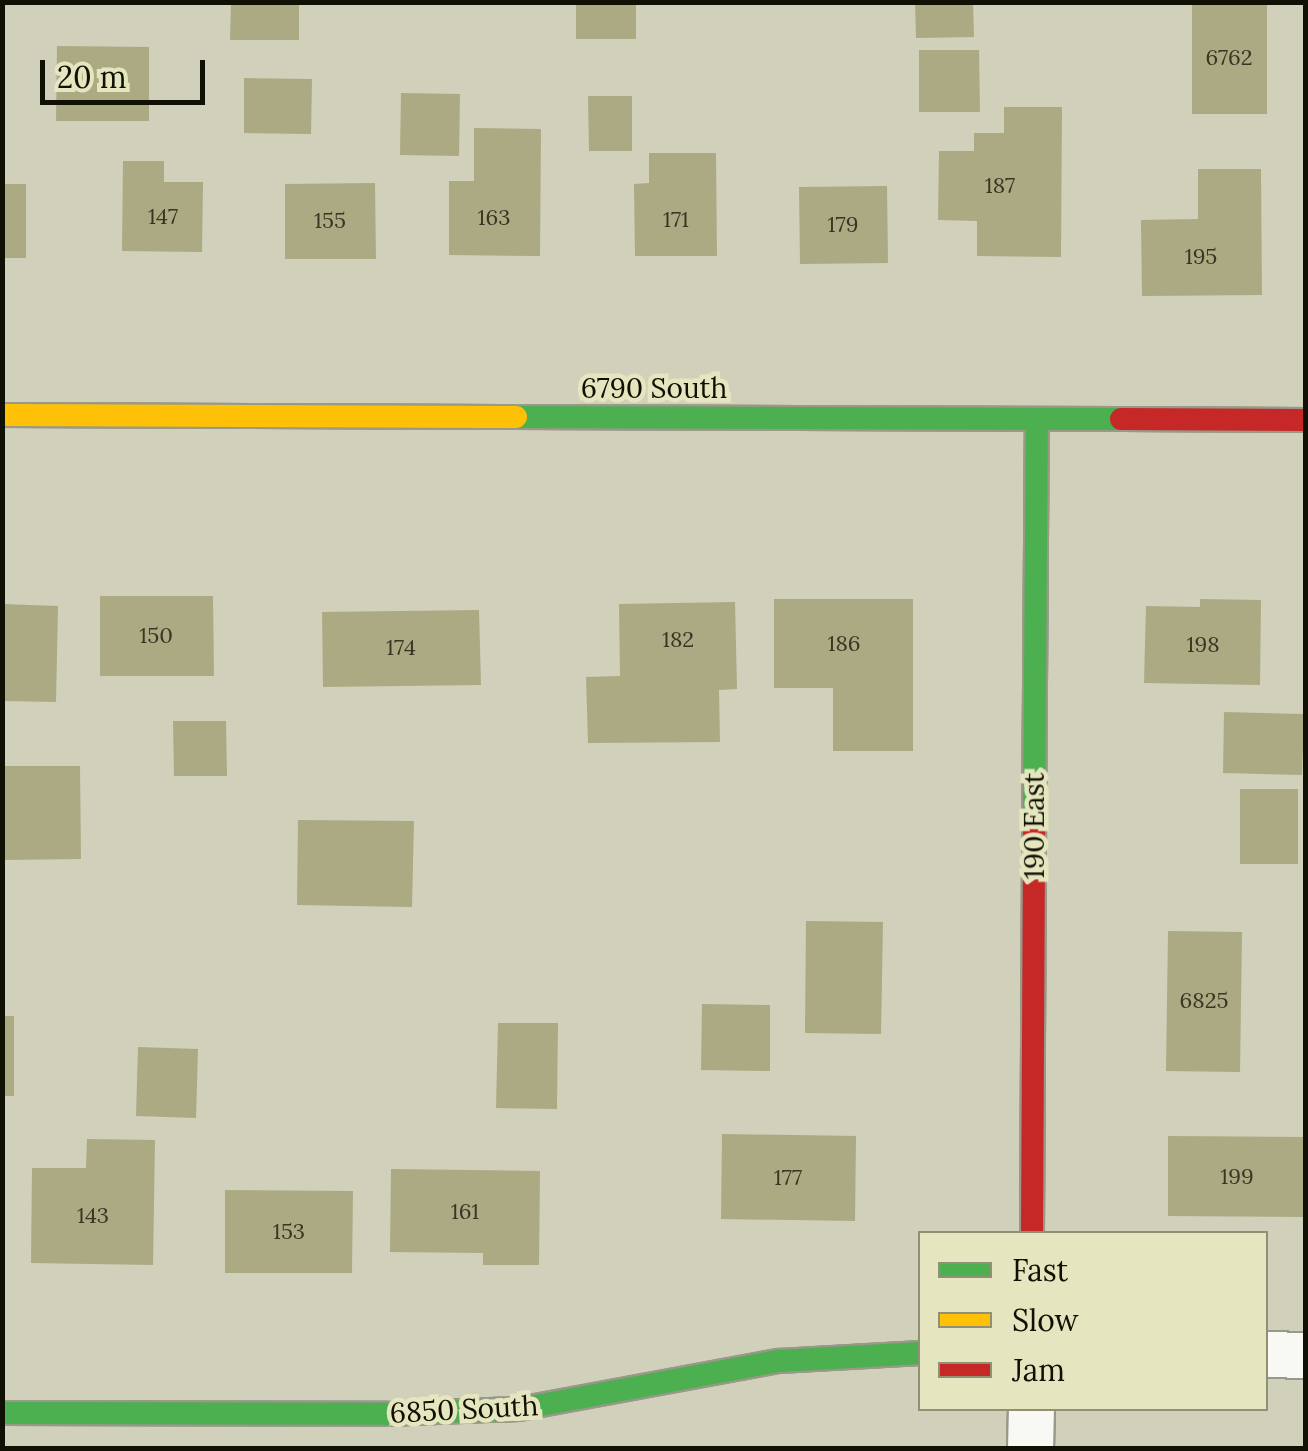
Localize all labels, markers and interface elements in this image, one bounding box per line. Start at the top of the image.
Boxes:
scale bar [45,40,210,102]
house number: 6762 [1205,45,1253,71]
text: 20 m [57,58,126,96]
house number: 187 [985,173,1015,199]
house number: 147 [148,204,178,230]
house number: 163 [478,205,510,231]
house number: 171 [663,207,689,233]
house number: 155 [314,208,346,234]
house number: 179 [828,212,858,238]
house number: 195 [1185,244,1217,270]
street label: 6790 South [581,371,727,405]
house number: 150 [139,623,173,649]
house number: 182 [662,627,694,653]
house number: 186 [827,631,861,657]
house number: 198 [1186,632,1220,658]
house number: 174 [386,635,416,661]
street label: 190 East [1017,773,1051,879]
house number: 6825 [1180,988,1228,1014]
house number: 199 [1220,1164,1254,1190]
house number: 177 [774,1165,802,1191]
house number: 161 [451,1199,479,1225]
house number: 143 [77,1203,109,1229]
house number: 153 [273,1219,305,1245]
legend [918,1231,1268,1411]
text: Fast [1012,1251,1068,1289]
text: Slow [1012,1301,1078,1339]
text: Jam [1012,1351,1065,1389]
street label: 6850 South [389,1388,539,1430]

